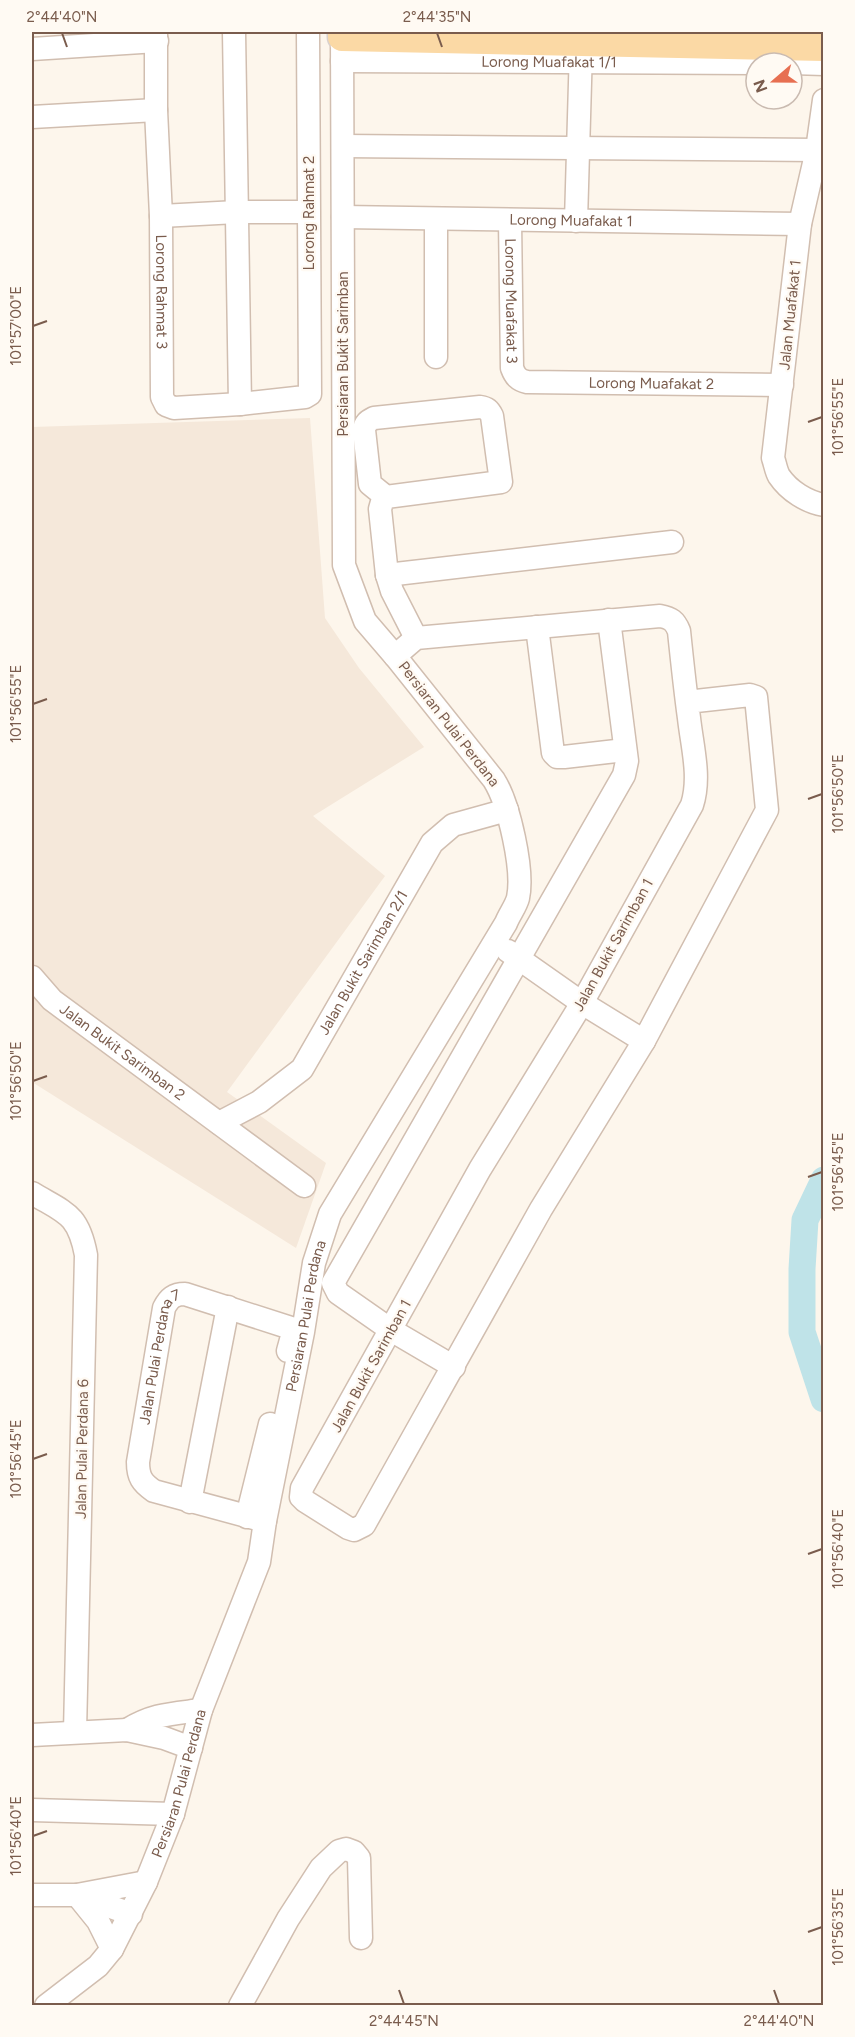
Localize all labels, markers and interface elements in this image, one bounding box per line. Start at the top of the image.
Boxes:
text: 2°44'40"N [27,8,97,26]
text: 2°44'35"N [403,8,471,26]
north arrow [744,51,804,111]
street label: Lorong Muafakat 1/1 [481,53,617,71]
text: N [749,77,771,95]
street label: Lorong Rahmat 2 [300,156,318,270]
street label: Lorong Muafakat 1 [509,211,633,230]
street label: Lorong Rahmat 3 [152,235,171,349]
street label: Lorong Muafakat 3 [501,238,521,364]
street label: Jalan Muafakat 1 [775,259,805,371]
street label: Persiaran Bukit Sarimban [334,271,352,437]
text: 101°57'00"E [7,286,25,366]
street label: Lorong Muafakat 2 [588,374,714,393]
text: 101°56'55"E [829,378,847,456]
street label: Persiaran Pulai Perdana [394,658,504,790]
text: 101°56'55"E [7,665,25,743]
text: 101°56'50"E [829,754,847,834]
street label: Jalan Bukit Sarimban 1 [569,875,657,1015]
street label: Jalan Bukit Sarimban 2/1 [315,887,412,1038]
street label: Jalan Bukit Sarimban 2 [56,1000,189,1104]
text: 101°56'50"E [7,1041,25,1121]
text: 101°56'45"E [829,1132,847,1212]
street label: Persiaran Pulai Perdana [282,1238,330,1394]
street label: Jalan Pulai Perdana 7 [135,1286,183,1426]
street label: Jalan Bukit Sarimban 1 [327,1296,415,1436]
street label: Jalan Pulai Perdana 6 [72,1378,92,1519]
text: 101°56'45"E [7,1419,25,1499]
text: 101°56'40"E [829,1509,847,1589]
street label: Persiaran Pulai Perdana [148,1707,210,1860]
text: 101°56'40"E [7,1796,25,1876]
text: 101°56'35"E [829,1888,847,1966]
text: 2°44'45"N [369,2012,439,2030]
text: 2°44'40"N [744,2012,814,2030]

